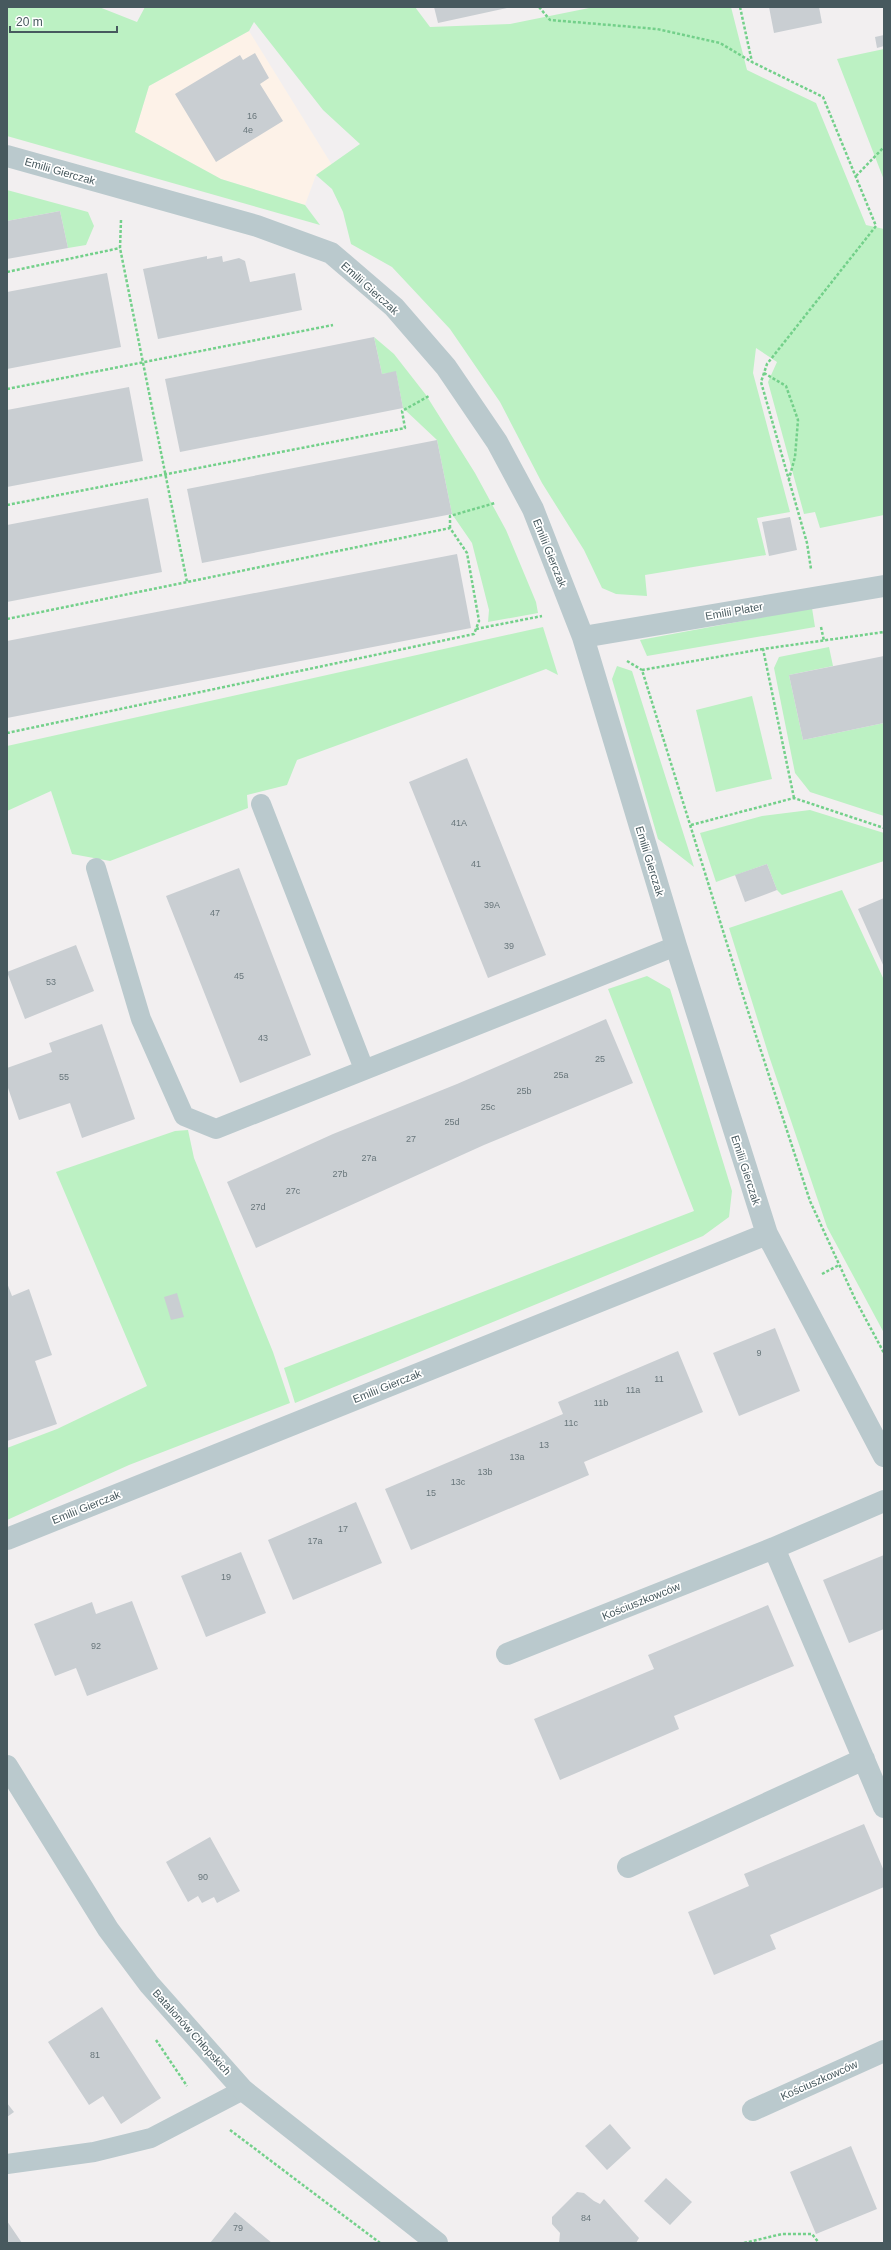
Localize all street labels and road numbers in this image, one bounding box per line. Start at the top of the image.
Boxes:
street label: Emilii Gierczak [23,155,97,187]
street label: Emilii Gierczak [339,259,401,317]
street label: Emilii Gierczak [531,517,569,589]
street label: Emilii Plater [704,600,764,622]
street label: Emilii Gierczak [634,824,667,898]
street label: Emilii Gierczak [729,1134,763,1207]
street label: Emilii Gierczak [351,1367,423,1405]
street label: Emilii Gierczak [50,1488,122,1526]
street label: Kościuszkowców [600,1580,682,1622]
street label: Batalionów Chłopskich [151,1987,233,2077]
street label: Kościuszkowców [779,2058,859,2102]

